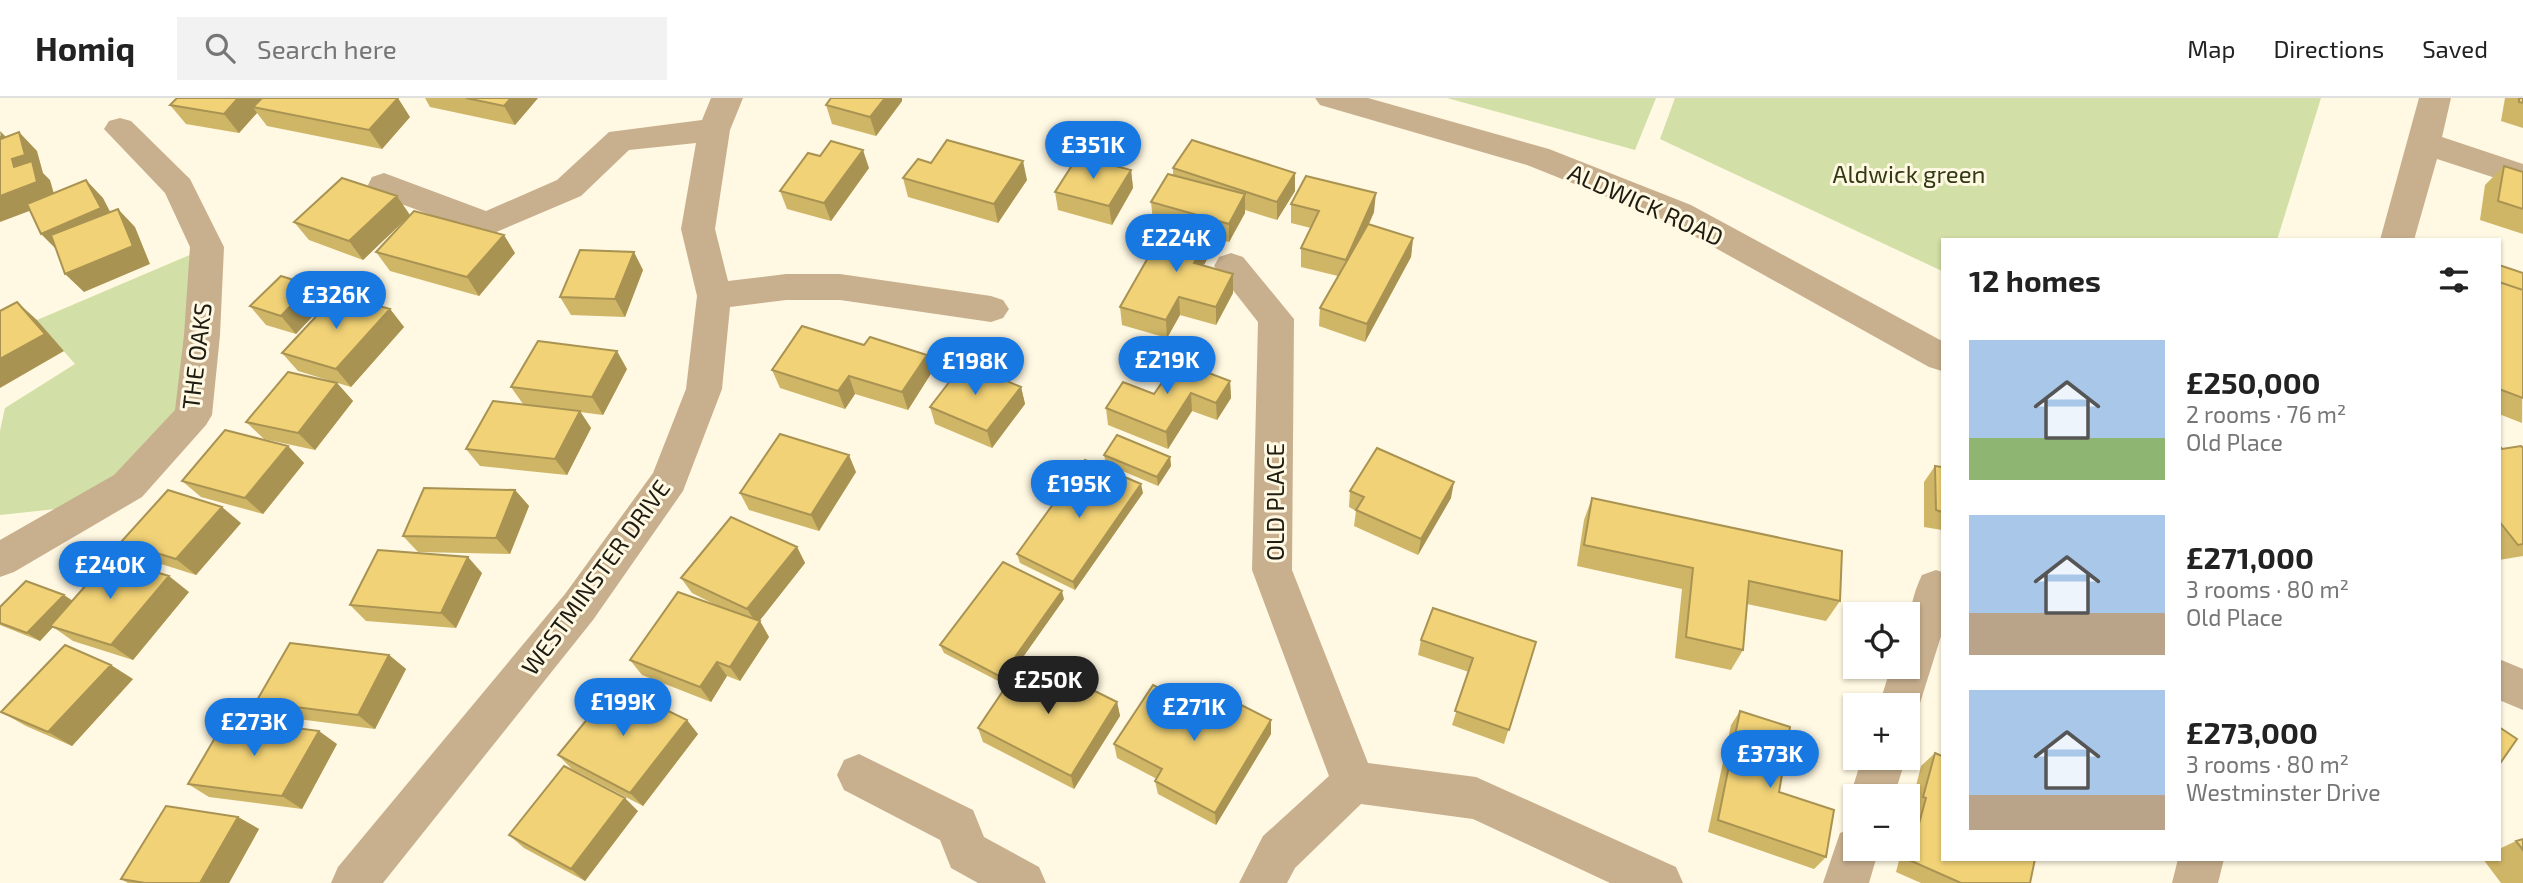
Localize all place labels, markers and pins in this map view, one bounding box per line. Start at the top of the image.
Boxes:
pin: £351K [1044,122,1142,181]
pin: £224K [1127,214,1225,274]
pin: £326K [287,272,385,331]
pin: £219K [1118,336,1216,396]
pin: £198K [926,338,1024,397]
pin: £195K [1030,460,1128,520]
pin: £240K [61,542,159,601]
pin: £250K [999,656,1097,716]
pin: £199K [574,678,672,738]
pin: £271K [1145,684,1243,743]
pin: £273K [205,698,303,758]
pin: £373K [1721,730,1819,790]

